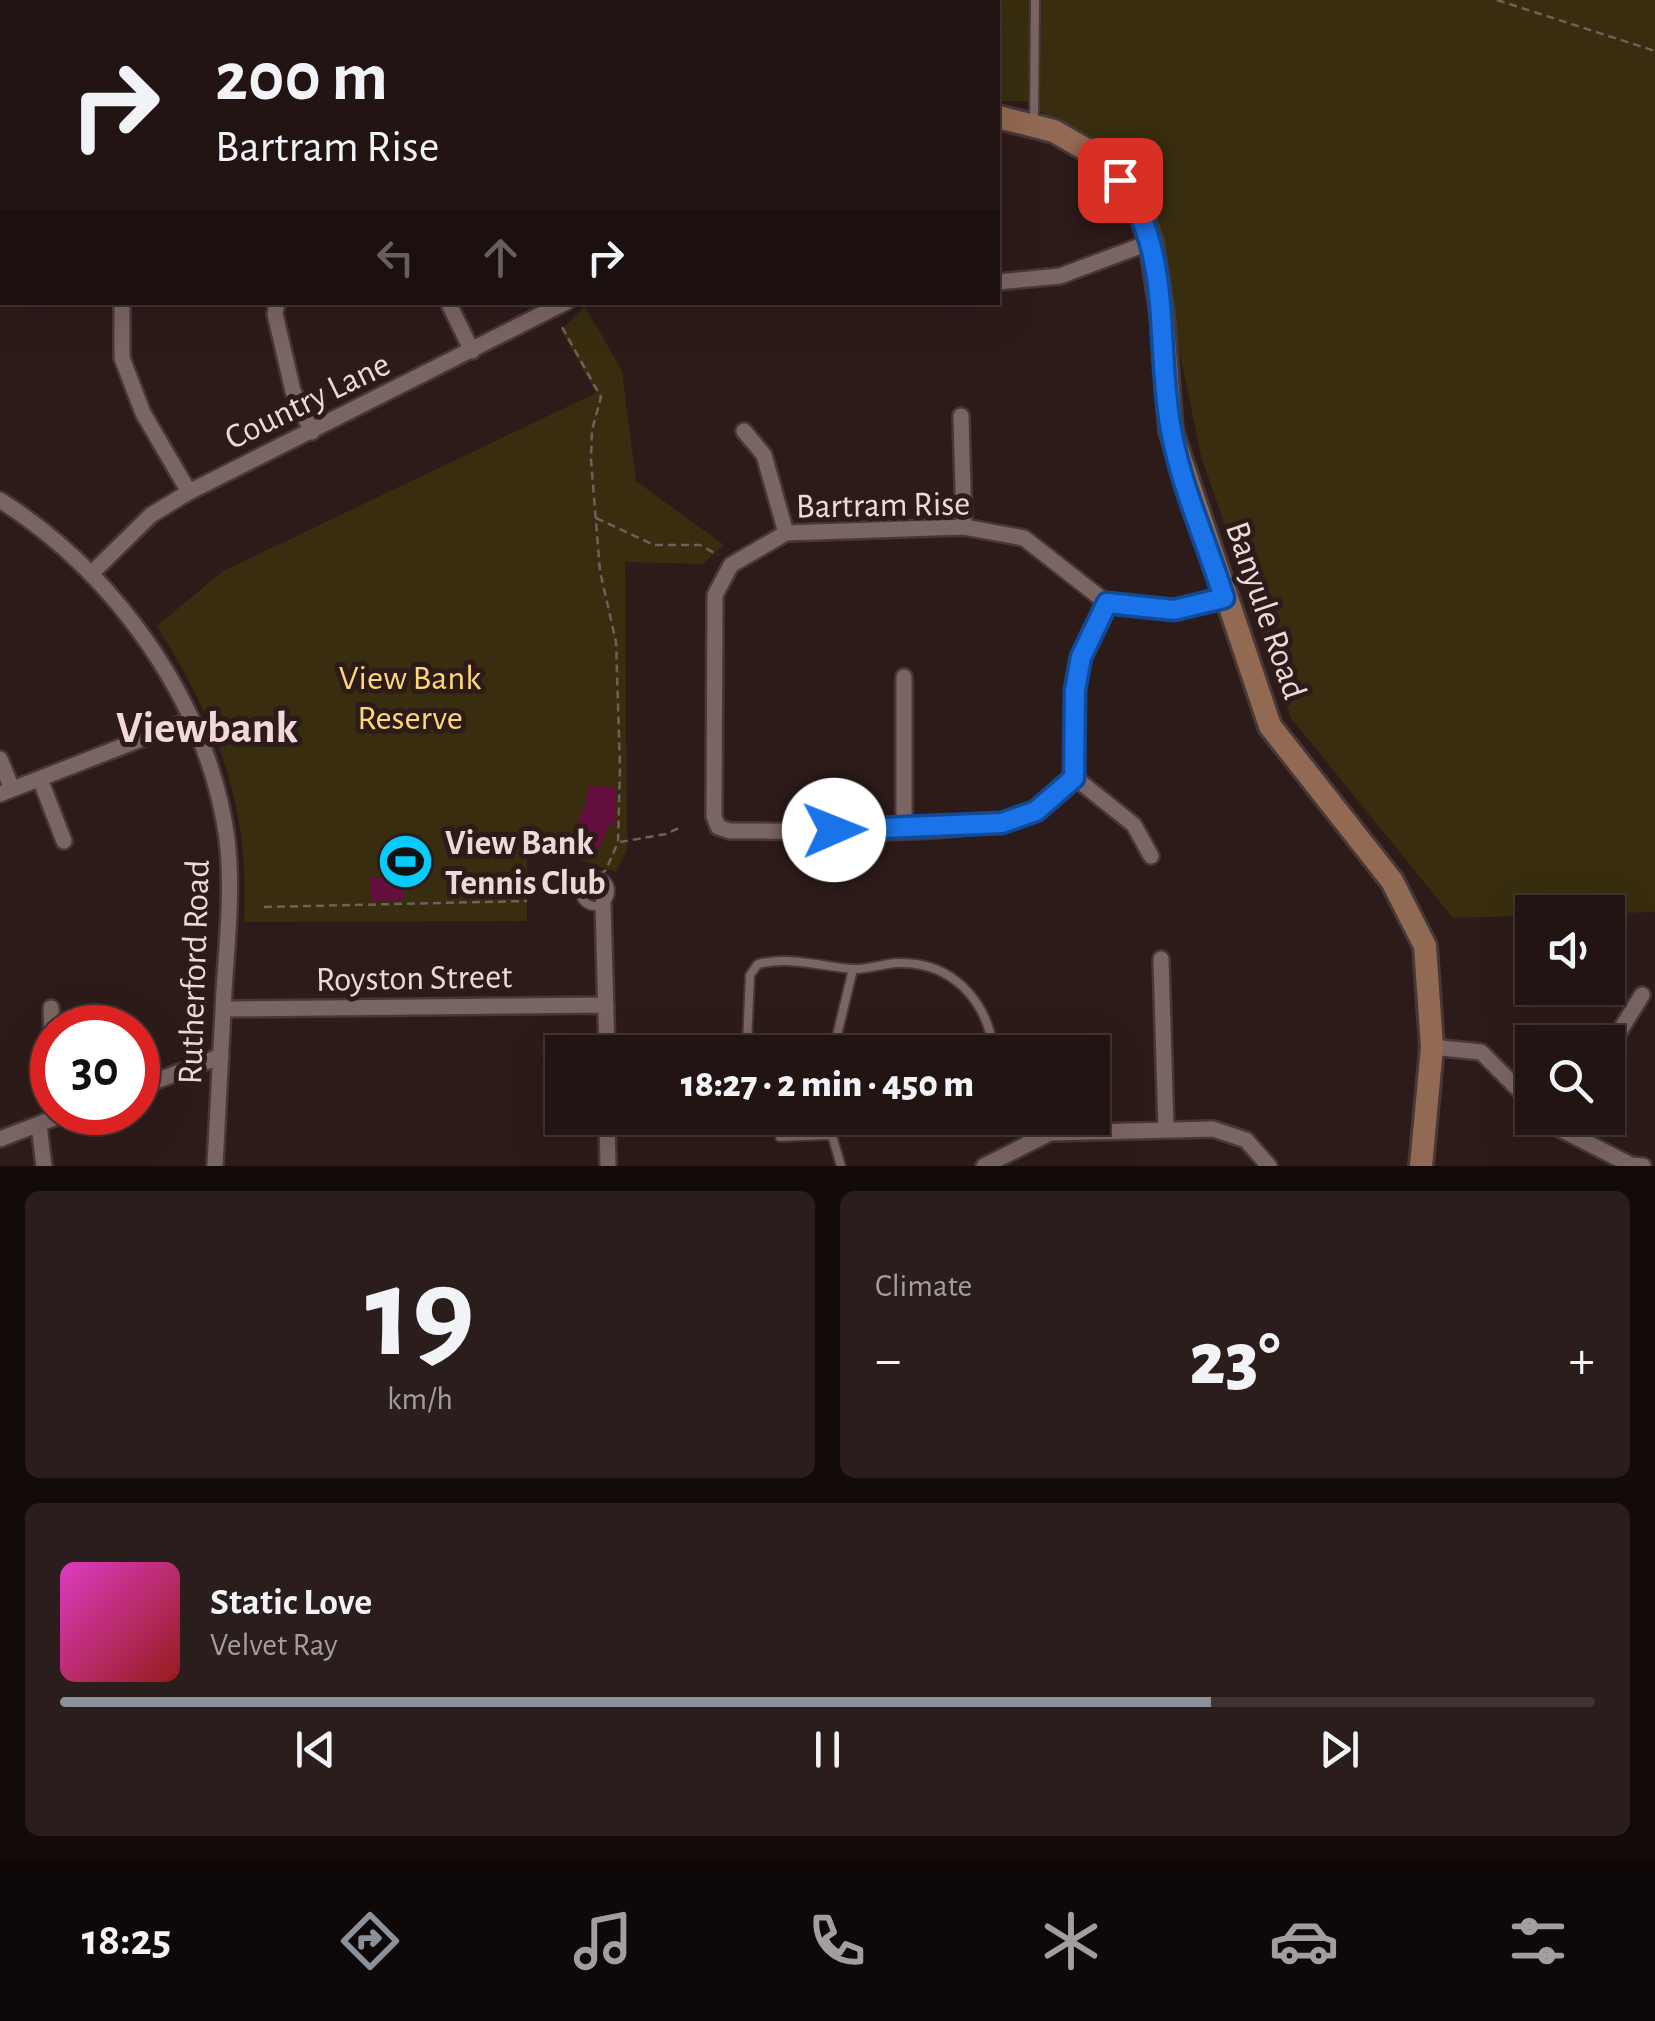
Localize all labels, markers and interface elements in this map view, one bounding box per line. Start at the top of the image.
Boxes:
icon: right [50,40,180,170]
text: 200 m [215,43,388,113]
text: Bartram Rise [215,125,440,170]
pin [1078,138,1163,223]
icon: arrive [1093,153,1148,208]
icon: left [368,230,423,285]
icon: ahead [473,230,528,285]
icon: right [578,230,633,285]
street label: Country Lane [220,347,396,456]
street label: Bartram Rise [795,486,971,525]
street label: Banyule Road [1219,517,1312,704]
park label: View Bank Reserve [339,661,481,736]
district label: Viewbank [116,706,298,751]
position arrow [782,778,886,882]
place label: View Bank Tennis Club [445,826,606,901]
sports icon: View Bank Tennis Club [376,832,436,892]
street label: Rutherford Road [173,859,216,1085]
map controls [1515,895,1625,1135]
button: sound [1515,895,1625,1005]
street label: Royston Street [315,959,513,998]
speed limit sign: 30 [30,1005,160,1135]
button: search [1515,1025,1625,1135]
text: 18:27 · 2 min · 450 m [681,1066,974,1104]
text: 19 [365,1250,475,1380]
text: Climate [875,1270,972,1302]
text: 23° [1190,1323,1280,1398]
text: − [875,1333,901,1388]
text: + [1569,1333,1595,1388]
text: km/h [387,1383,453,1415]
text: Static Love [210,1584,372,1622]
text: Velvet Ray [210,1629,338,1661]
icon: previous [288,1722,343,1777]
icon: pause [800,1722,855,1777]
icon: next [1312,1722,1367,1777]
icon: directions [335,1906,405,1976]
icon: music [568,1906,638,1976]
icon: phone [802,1906,872,1976]
icon: climate [1036,1906,1106,1976]
icon: car [1269,1906,1339,1976]
icon: filters [1503,1906,1573,1976]
text: 18:25 [82,1918,171,1963]

